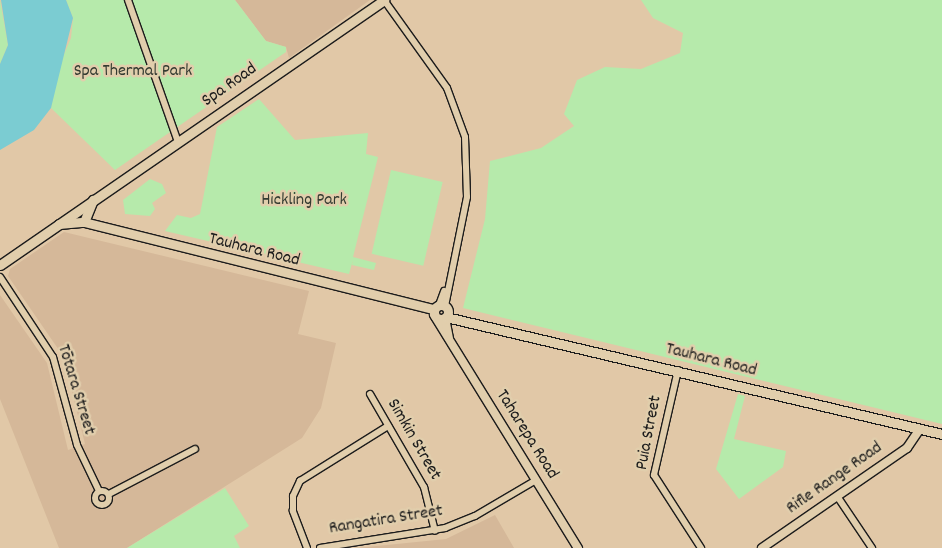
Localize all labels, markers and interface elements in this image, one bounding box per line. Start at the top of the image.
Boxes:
street label: Spa Road [198,59,262,113]
park label: Spa Thermal Park [74,61,192,83]
park label: Hickling Park [261,190,347,212]
street label: Tauhara Road [206,229,302,273]
street label: Tauhara Road [663,339,759,383]
street label: Tōtara Street [51,342,99,438]
street label: Taharepa Road [490,386,562,484]
street label: Puia Street [632,394,668,472]
street label: Simkin Street [381,395,445,485]
street label: Rifle Range Road [783,438,887,520]
street label: Rangatira Street [328,501,444,541]

